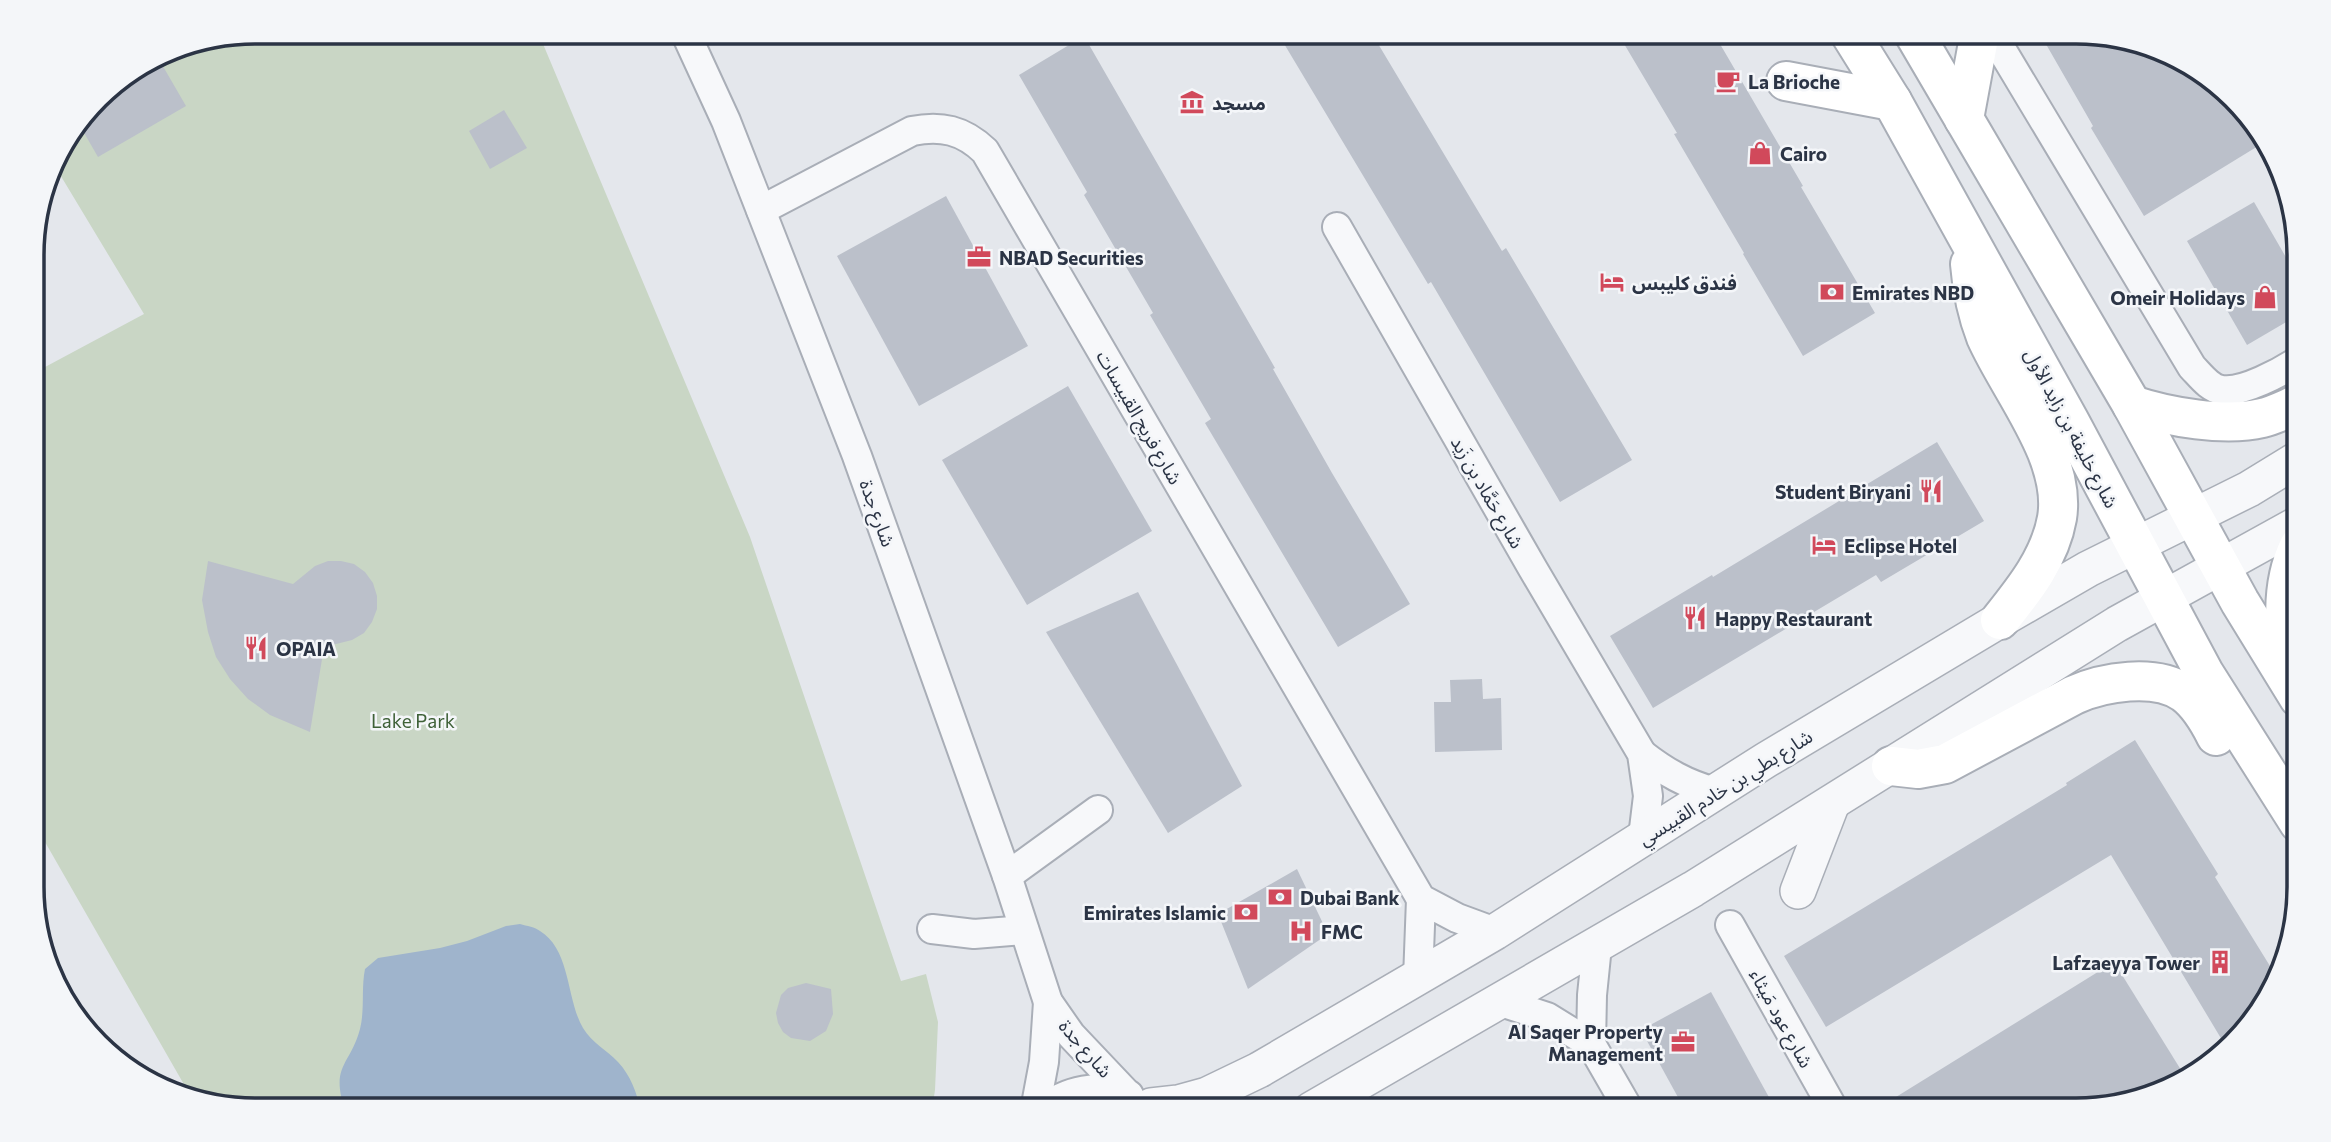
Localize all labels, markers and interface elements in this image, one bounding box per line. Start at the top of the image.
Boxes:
cafe icon: La Brioche [1714,67,1742,95]
place label: La Brioche [1748,70,1840,93]
museum icon: مسجد [1178,88,1206,116]
place label: مسجد [1212,91,1266,114]
shop icon: Cairo [1746,139,1774,167]
place label: Cairo [1780,142,1827,165]
office icon: NBAD Securities [965,243,993,271]
place label: NBAD Securities [999,246,1144,269]
hotel icon: فندق كليبس [1598,268,1626,296]
place label: فندق كليبس [1632,271,1737,294]
bank icon: Emirates NBD [1818,278,1846,306]
place label: Emirates NBD [1852,281,1974,304]
shop icon: Omeir Holidays [2251,283,2279,311]
place label: Omeir Holidays [2110,286,2245,309]
street label: شارع خليفة بن زايد الأول [2018,344,2124,513]
street label: شارع فريج القبيسات [1089,346,1188,490]
street label: شارع حَمَّاد بن زَيد [1444,432,1529,554]
street label: شارع جدة [852,476,901,551]
restaurant icon: Student Biryani [1917,477,1945,505]
place label: Student Biryani [1775,480,1911,503]
hotel icon: Eclipse Hotel [1810,531,1838,559]
place label: Eclipse Hotel [1844,534,1957,557]
restaurant icon: Happy Restaurant [1681,604,1709,632]
place label: Happy Restaurant [1715,607,1872,630]
restaurant icon: OPAIA [242,634,270,662]
place label: OPAIA [276,637,336,660]
park label: Lake Park [371,709,455,732]
street label: شارع بطي بن خادم القبيسي [1634,724,1819,854]
bank icon: Dubai Bank [1266,883,1294,911]
place label: Dubai Bank [1300,886,1400,909]
bank icon: Emirates Islamic [1232,898,1260,926]
place label: Emirates Islamic [1084,901,1226,924]
hospital icon: FMC [1287,917,1315,945]
place label: FMC [1321,920,1363,943]
building icon: Lafzaeyya Tower [2206,948,2234,976]
place label: Lafzaeyya Tower [2052,951,2200,974]
street label: شارع عود مَيثاء [1743,965,1819,1073]
street label: شارع جدة [1052,1014,1118,1084]
place label: Al Saqer Property Management [1508,1020,1664,1065]
office icon: Al Saqer Property Management [1669,1028,1697,1056]

